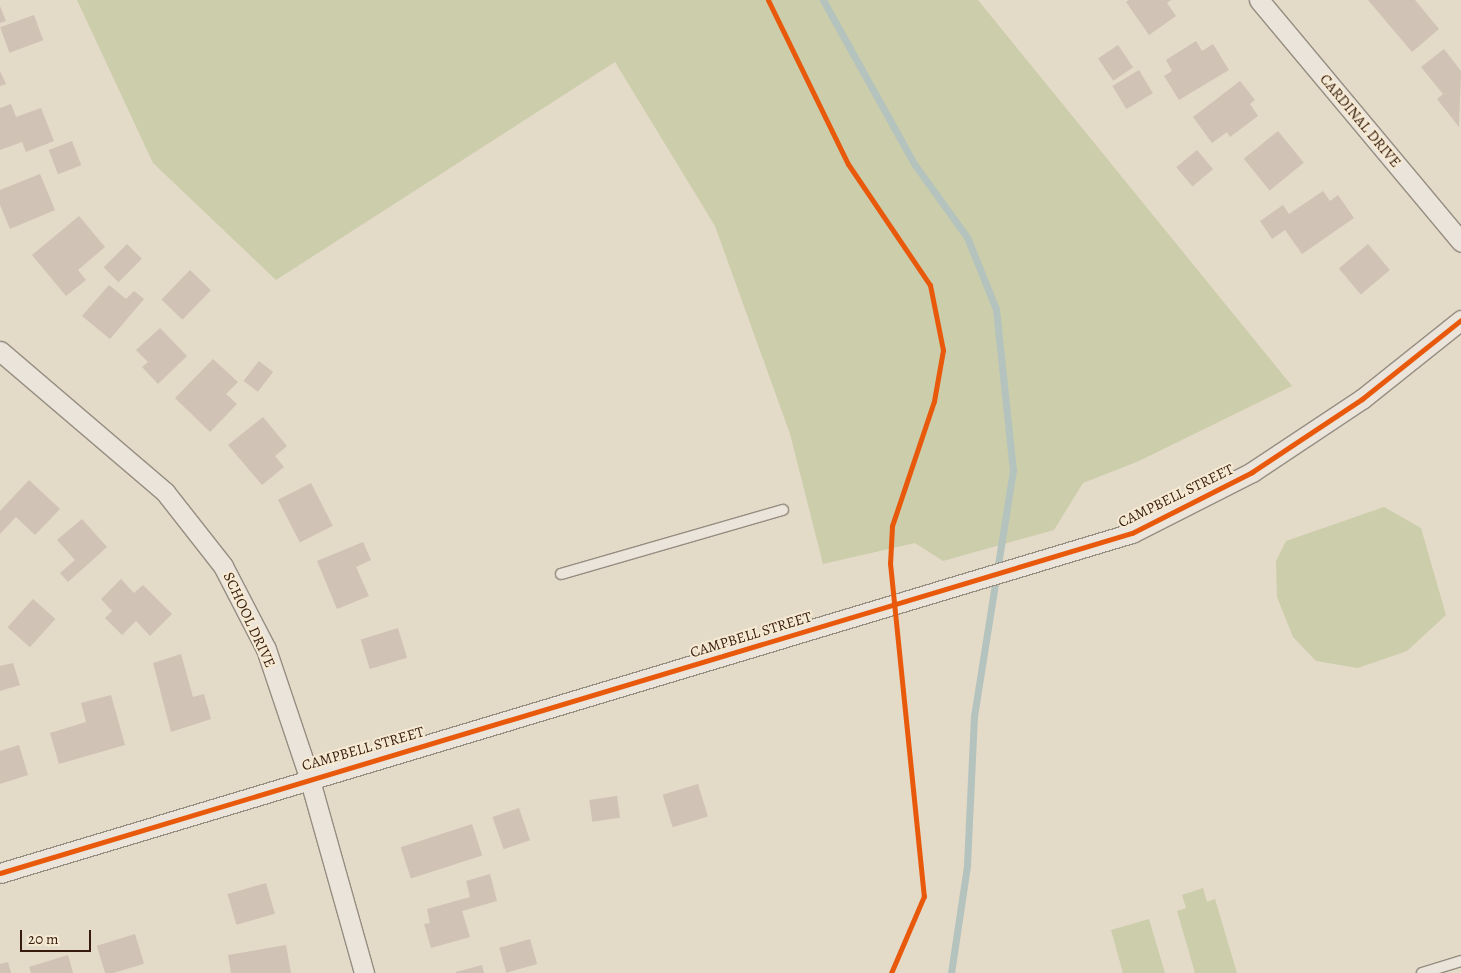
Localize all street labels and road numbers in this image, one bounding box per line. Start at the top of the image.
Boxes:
street label: CARDINAL DRIVE [1316,71,1404,171]
street label: CAMPBELL STREET [1115,460,1237,532]
street label: SCHOOL DRIVE [219,569,279,671]
street label: CAMPBELL STREET [688,608,814,662]
street label: CAMPBELL STREET [300,723,426,775]

